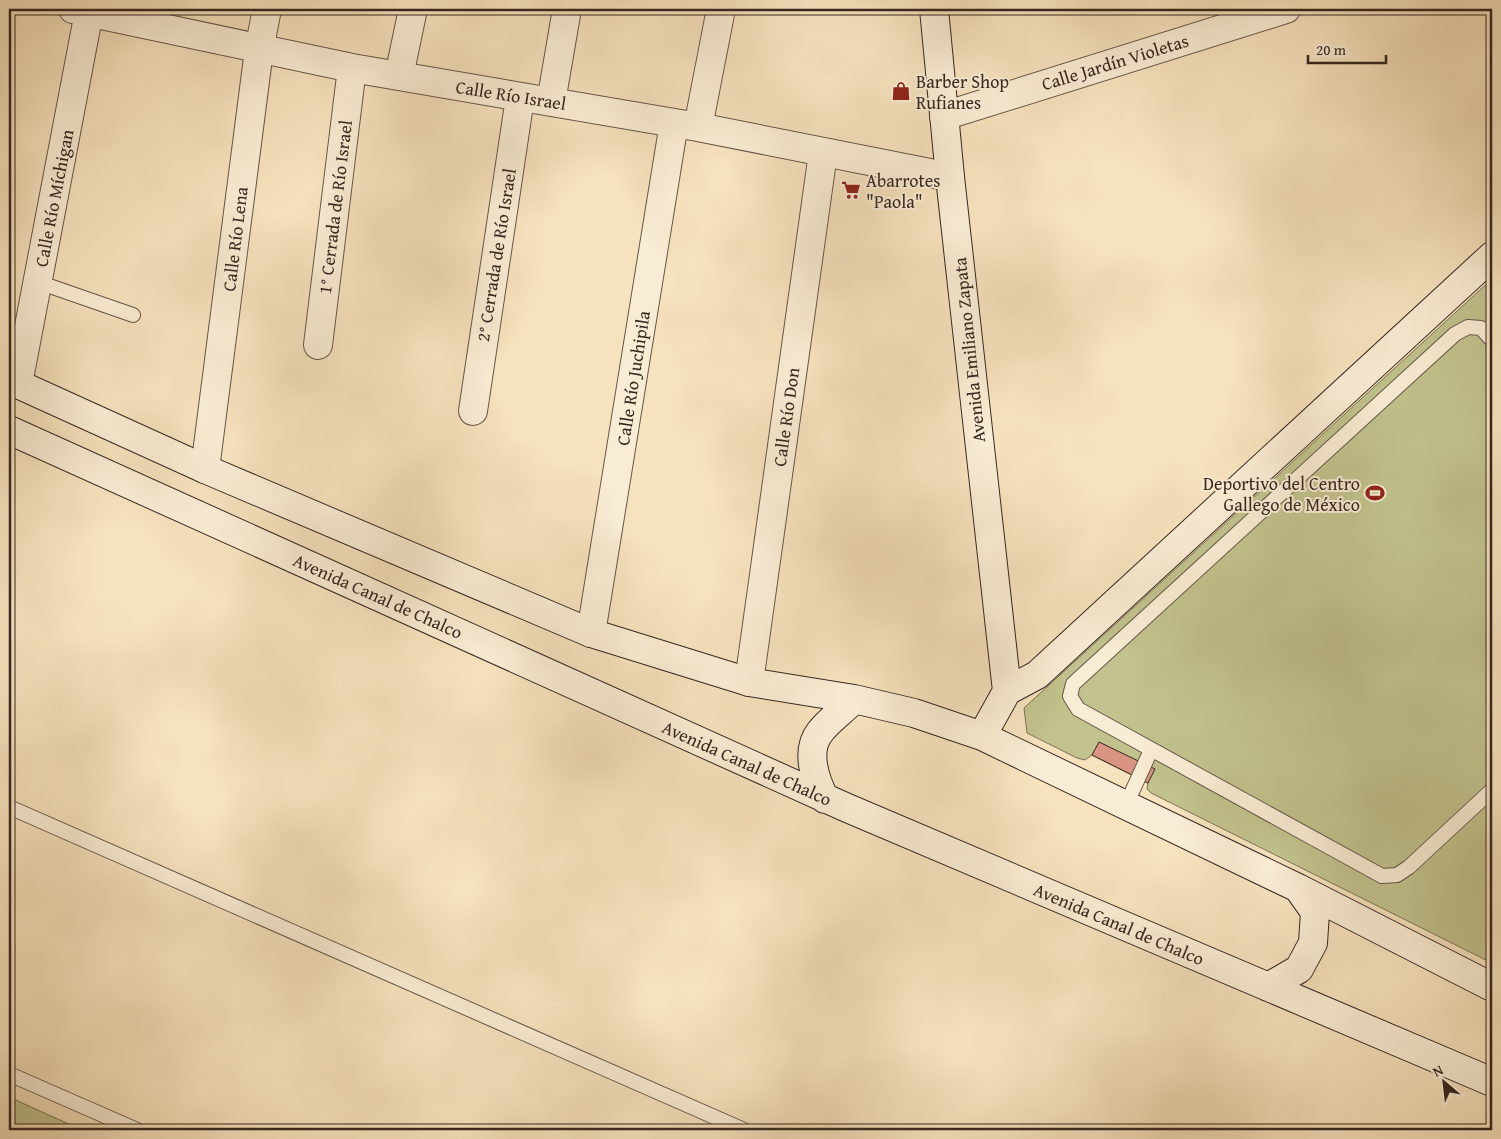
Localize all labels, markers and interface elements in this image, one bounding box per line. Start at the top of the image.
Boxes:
street label: Calle Jardín Violetas [1038,27,1192,97]
scale bar [1308,32,1386,64]
text: 20 m [1316,39,1347,60]
place label: Barber Shop Rufianes [916,68,1009,116]
street label: Calle Río Israel [454,73,568,117]
shop icon: Barber Shop Rufianes [890,80,912,102]
street label: 1° Cerrada de Río Israel [311,118,359,296]
street label: Calle Río Míchigan [27,127,81,269]
street label: 2° Cerrada de Río Israel [469,166,523,344]
place label: Abarrotes "Paola" [866,167,940,215]
supermarket icon: Abarrotes "Paola" [840,179,862,201]
street label: Calle Río Lena [215,185,255,293]
street label: Avenida Emiliano Zapata [946,256,992,444]
street label: Calle Río Juchipila [609,308,657,447]
street label: Calle Río Don [766,366,806,468]
place label: Deportivo del Centro Gallego de México [1203,470,1360,518]
sports icon: Deportivo del Centro Gallego de México [1364,482,1386,504]
street label: Avenida Canal de Chalco [289,546,467,646]
street label: Avenida Canal de Chalco [658,713,836,813]
street label: Avenida Canal de Chalco [1030,876,1208,972]
north arrow [1418,1056,1468,1106]
text: N [1429,1059,1447,1082]

